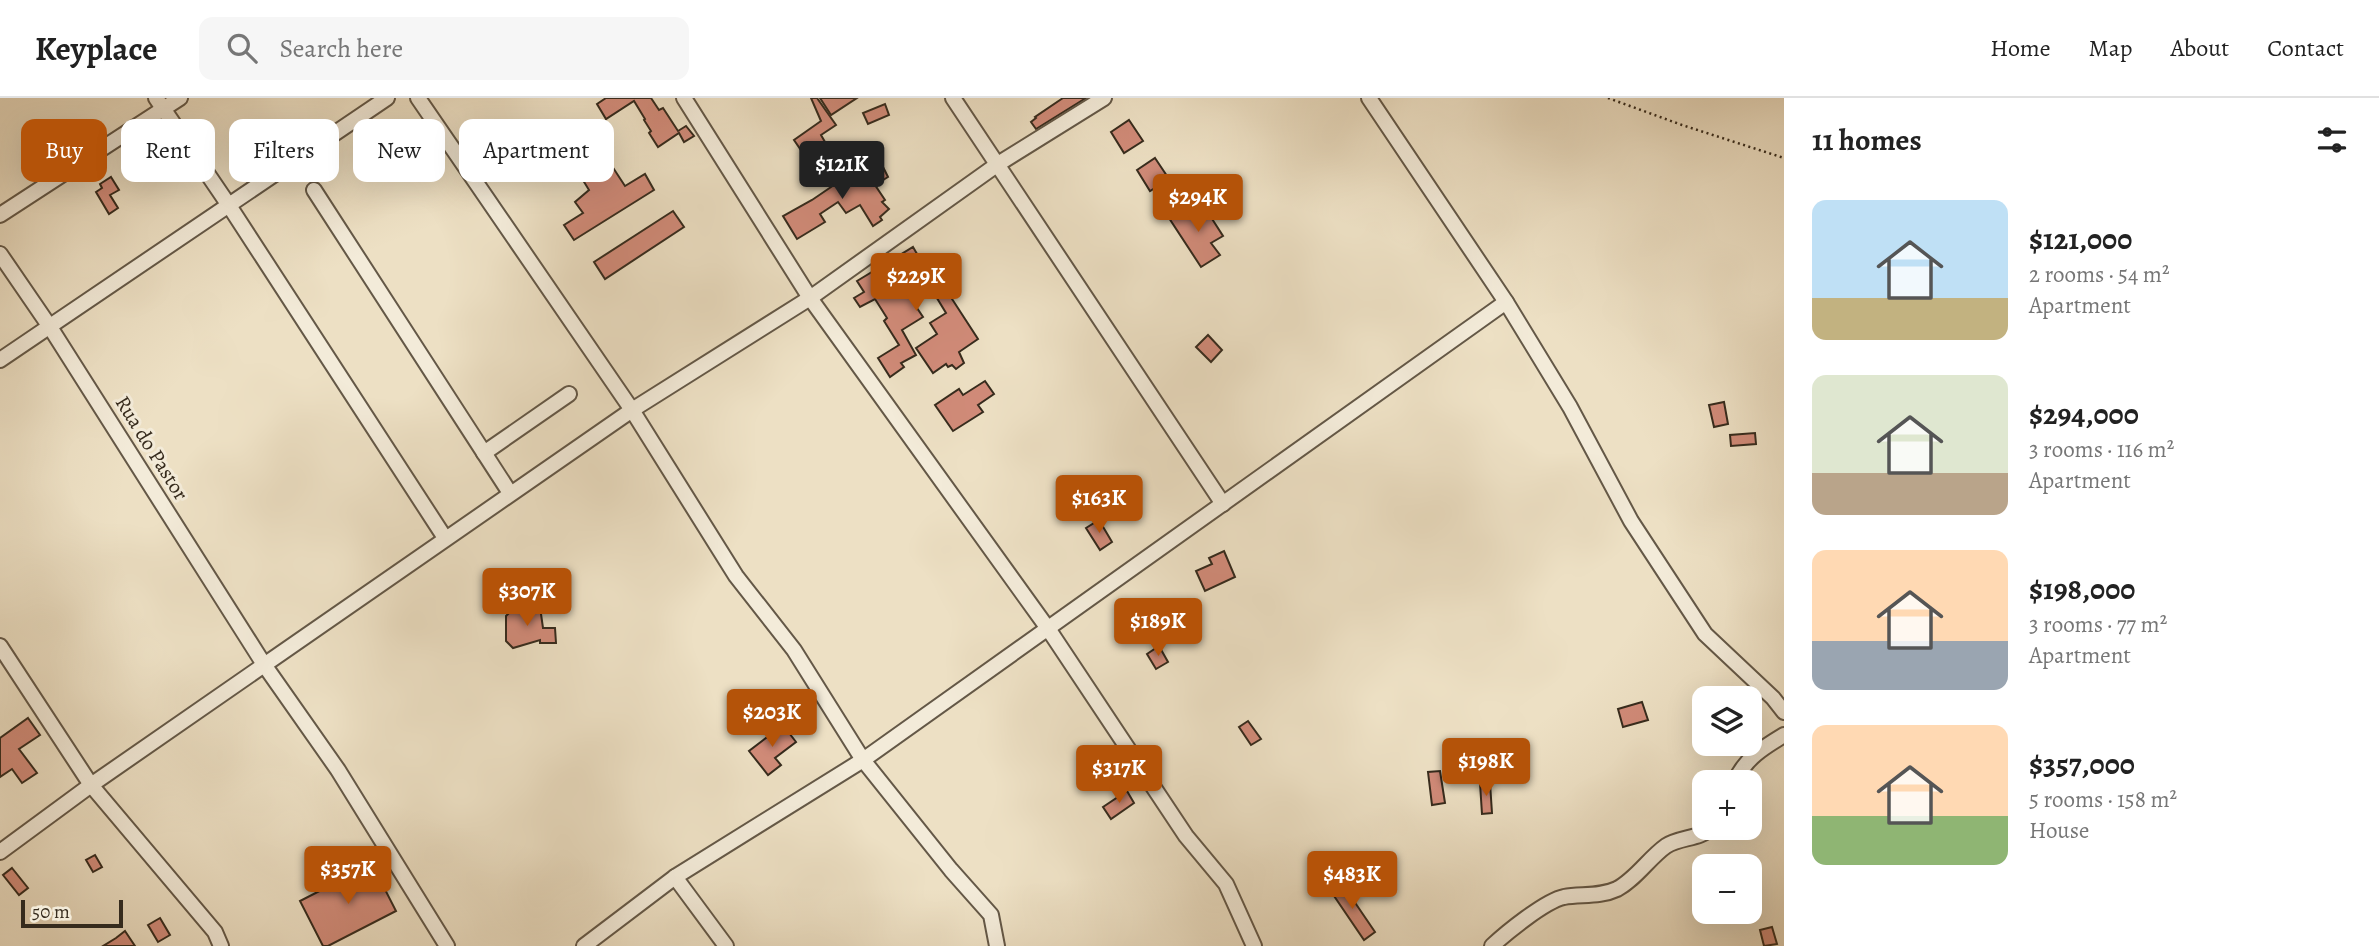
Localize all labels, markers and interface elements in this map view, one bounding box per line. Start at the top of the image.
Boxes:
search box [199,17,689,80]
text: Keyplace [35,26,157,71]
icon: search [223,29,261,67]
text: Search here [279,31,403,66]
text: Home [1990,32,2051,64]
text: Map [2089,32,2133,64]
text: About [2171,32,2229,64]
text: Contact [2267,32,2344,64]
chip: Buy [21,119,107,182]
chip: Rent [121,119,215,182]
chip: Filters [229,119,339,182]
chip: New [353,119,445,182]
chip: Apartment [459,119,614,182]
text: 11 homes [1812,120,1922,160]
icon: filters [2313,121,2351,159]
pin: $121K [793,141,891,201]
text: $121K [815,148,869,179]
pin: $294K [1149,174,1247,234]
text: $294K [1169,181,1227,212]
text: $121,000 [2029,219,2132,259]
icon: home [1868,228,1952,312]
pin: $229K [867,254,965,313]
text: 2 rooms · 54 m² [2029,259,2170,290]
text: $229K [887,260,945,291]
text: Apartment [2029,290,2131,321]
street label: Rua do Pastor [109,390,195,506]
text: $294,000 [2029,394,2139,434]
icon: home [1868,403,1952,487]
text: 3 rooms · 116 m² [2029,434,2174,465]
text: Apartment [2029,465,2131,496]
pin: $163K [1050,476,1148,535]
text: $163K [1072,482,1126,513]
pin: $307K [478,568,576,628]
text: $198,000 [2029,569,2135,609]
text: $307K [498,575,556,606]
icon: home [1868,578,1952,662]
pin: $189K [1109,598,1207,658]
text: $189K [1130,605,1186,636]
text: 3 rooms · 77 m² [2029,609,2167,640]
text: Apartment [2029,640,2131,671]
map controls [1692,686,1762,924]
button: layers [1692,686,1762,756]
pin: $203K [723,690,821,749]
text: $203K [743,696,801,727]
pin: $198K [1437,738,1535,798]
text: $357,000 [2029,744,2135,784]
text: $198K [1458,745,1514,776]
pin: $317K [1070,746,1168,805]
text: $317K [1092,752,1146,783]
icon: home [1868,753,1952,837]
button: + [1692,770,1762,840]
text: 5 rooms · 158 m² [2029,784,2177,815]
text: House [2029,815,2089,846]
pin: $357K [299,846,397,906]
pin: $483K [1303,852,1401,911]
text: $357K [320,853,376,884]
button: − [1692,854,1762,924]
text: $483K [1323,858,1381,889]
scale bar [21,897,122,929]
text: 50 m [32,899,70,925]

